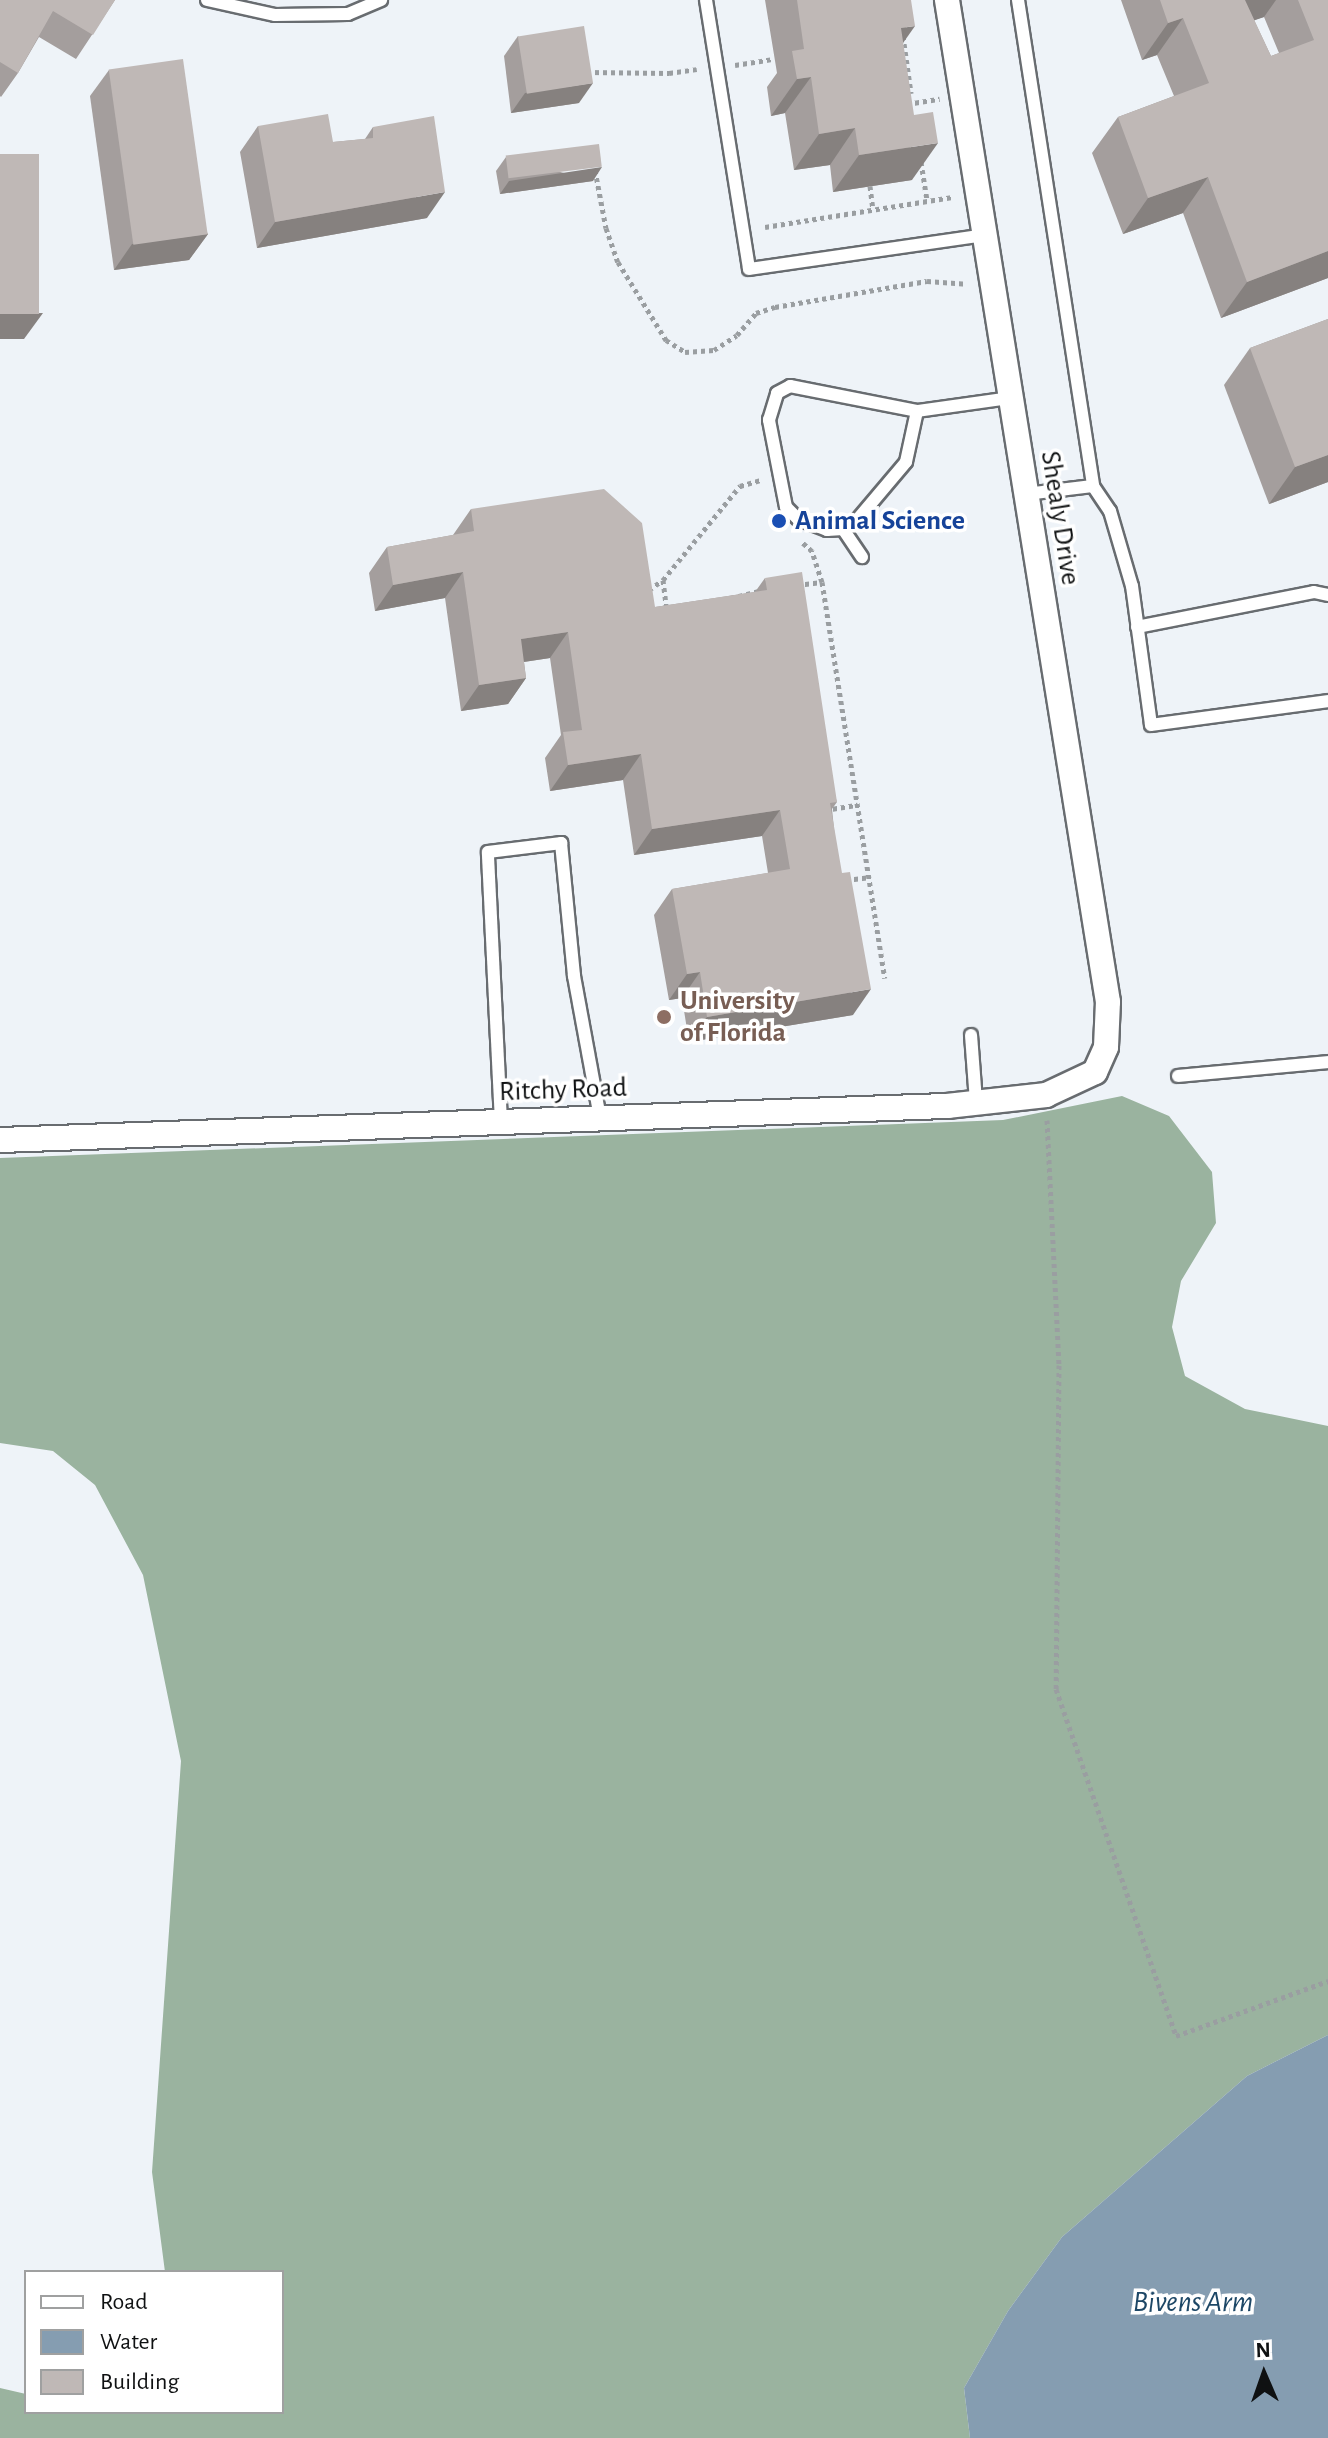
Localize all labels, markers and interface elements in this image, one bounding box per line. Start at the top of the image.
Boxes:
street label: Shealy Drive [1033,449,1087,587]
place label: Animal Science [795,504,965,538]
marker: Animal Science [770,512,788,530]
place label: University of Florida [680,984,795,1050]
marker: University of Florida [655,1008,673,1026]
street label: Ritchy Road [498,1071,628,1109]
legend [24,2270,284,2414]
water label: Bivens Arm [1133,2284,1253,2320]
text: Road [100,2290,148,2314]
text: Water [100,2330,157,2354]
north arrow [1224,2334,1304,2414]
text: N [1255,2339,1271,2361]
text: Building [100,2370,179,2394]

